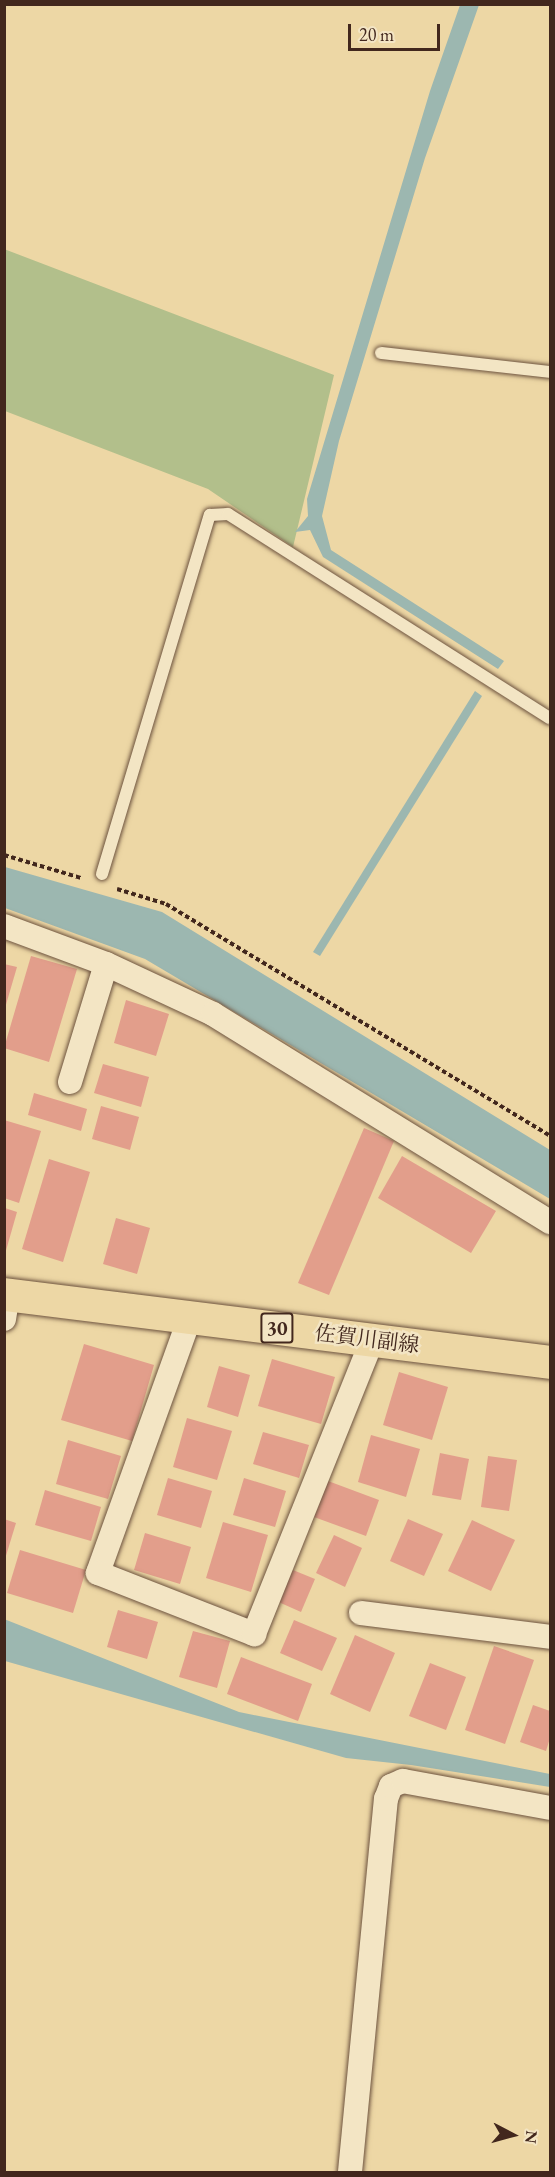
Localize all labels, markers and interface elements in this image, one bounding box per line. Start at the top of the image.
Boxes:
scale bar [351,12,442,50]
text: 20 m [359,23,394,46]
road number: 30 [259,1311,295,1345]
street label: 佐賀川副線 [313,1320,421,1358]
north arrow [483,2105,543,2165]
text: N [520,2129,543,2144]

